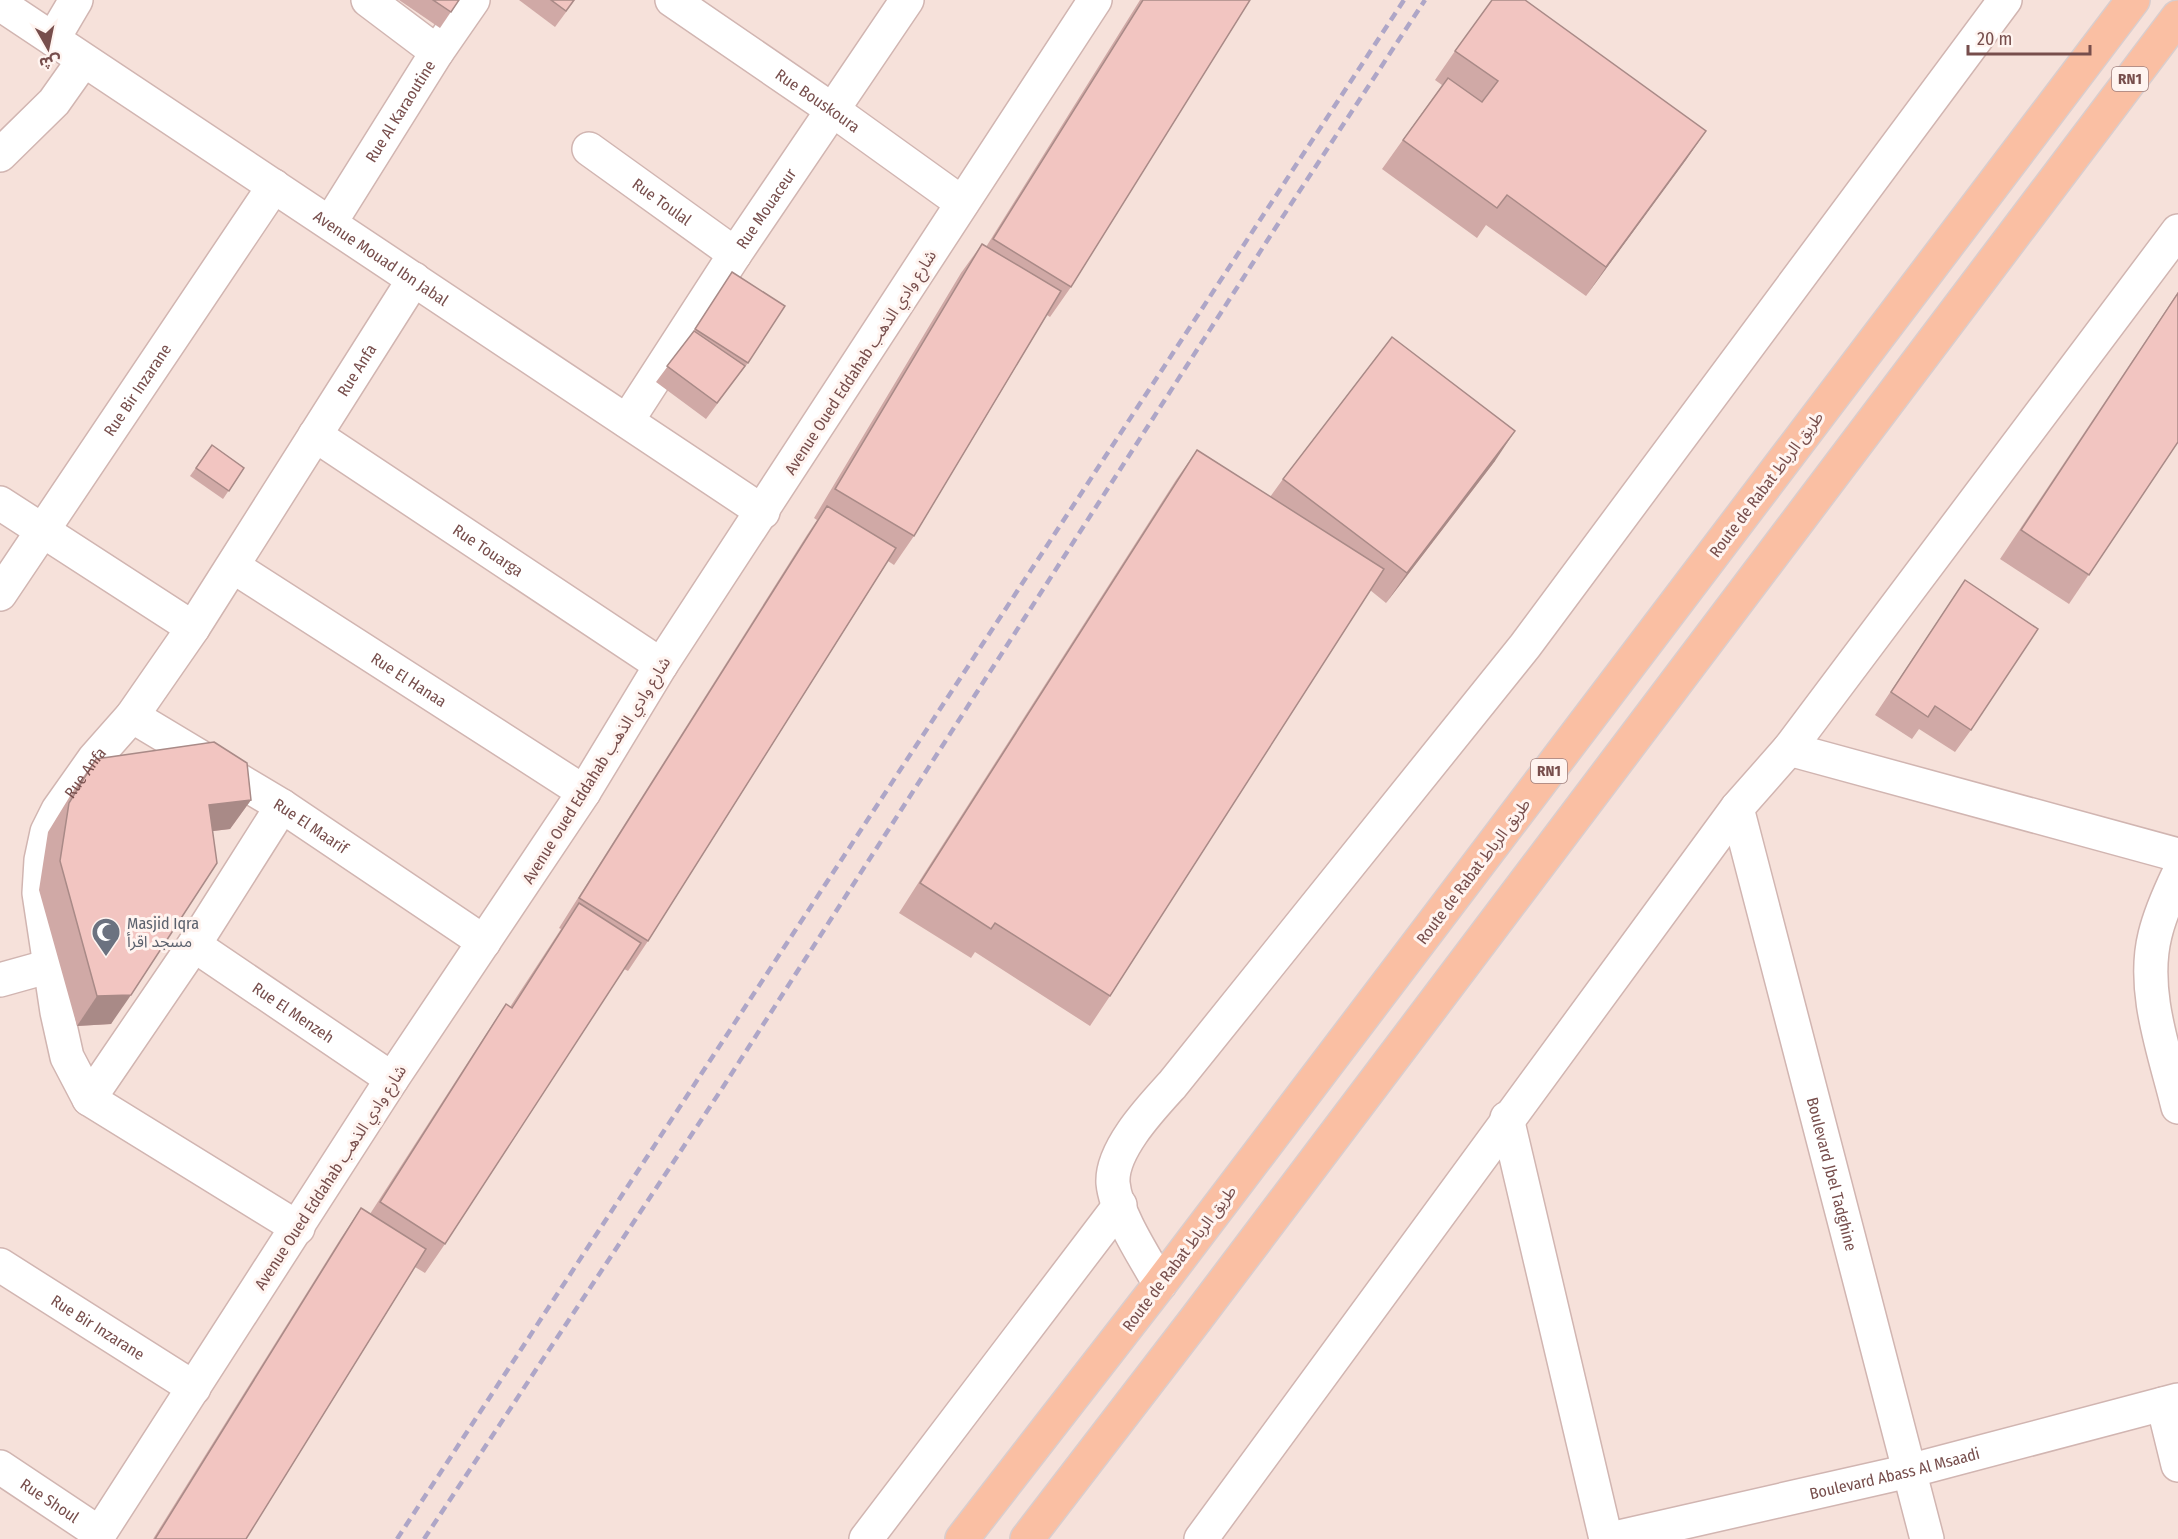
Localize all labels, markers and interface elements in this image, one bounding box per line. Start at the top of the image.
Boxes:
north arrow [18,18,78,78]
scale bar [1968,18,2090,56]
text: 20 m [1977,28,2012,50]
text: ش [38,51,63,73]
street label: Rue Al Karaoutine [361,57,440,166]
street label: Rue Bouskoura [772,65,864,137]
road number: RN1 [2112,67,2148,91]
street label: Rue Mouaceur [732,164,801,253]
street label: Rue Toulal [629,174,695,230]
street label: Avenue Mouad Ibn Jabal [310,207,452,310]
street label: Avenue Oued Eddahab شارع وادي الذهب [781,246,943,480]
street label: Rue Bir Inzarane [100,340,175,440]
street label: Rue Anfa [333,341,380,400]
street label: Route de Rabat طريق الرباط [1705,408,1828,561]
street label: Rue Touarga [449,520,527,581]
street label: Rue El Hanaa [367,649,450,711]
street label: Avenue Oued Eddahab شارع وادي الذهب [518,653,677,889]
street label: Rue Anfa [61,743,110,802]
road number: RN1 [1531,759,1567,783]
street label: Rue El Maarif [270,794,353,858]
street label: Route de Rabat طريق الرباط [1412,795,1535,948]
place label: Masjid Iqra مسجد اقرأ [127,914,199,951]
mosque icon: Masjid Iqra مسجد اقرأ [90,916,122,958]
street label: Rue El Menzeh [249,978,338,1047]
street label: Avenue Oued Eddahab شارع وادي الذهب [251,1061,413,1295]
street label: Boulevard Jbel Tadghine [1803,1095,1861,1253]
street label: Route de Rabat طريق الرباط [1118,1182,1241,1335]
street label: Rue Bir Inzarane [47,1291,148,1364]
street label: Boulevard Abass Al Msaadi [1808,1444,1982,1503]
street label: Rue Shoul [17,1474,82,1527]

